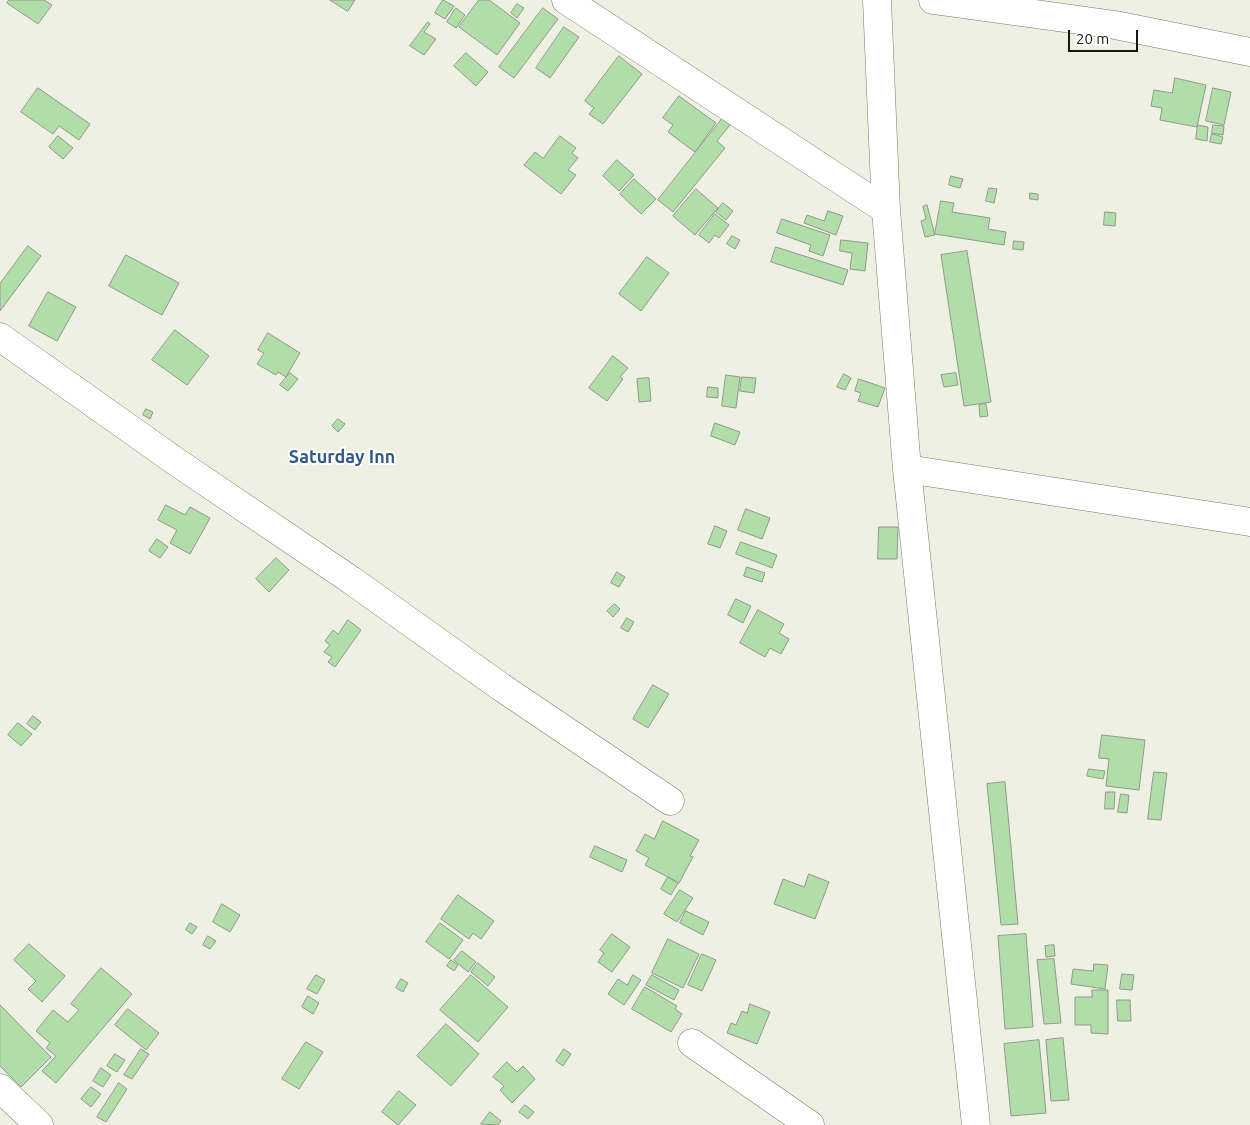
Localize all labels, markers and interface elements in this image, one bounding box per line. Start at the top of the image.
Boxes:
scale bar [1070,20,1140,52]
text: 20 m [1076,30,1109,47]
district label: Saturday Inn [289,446,395,468]

